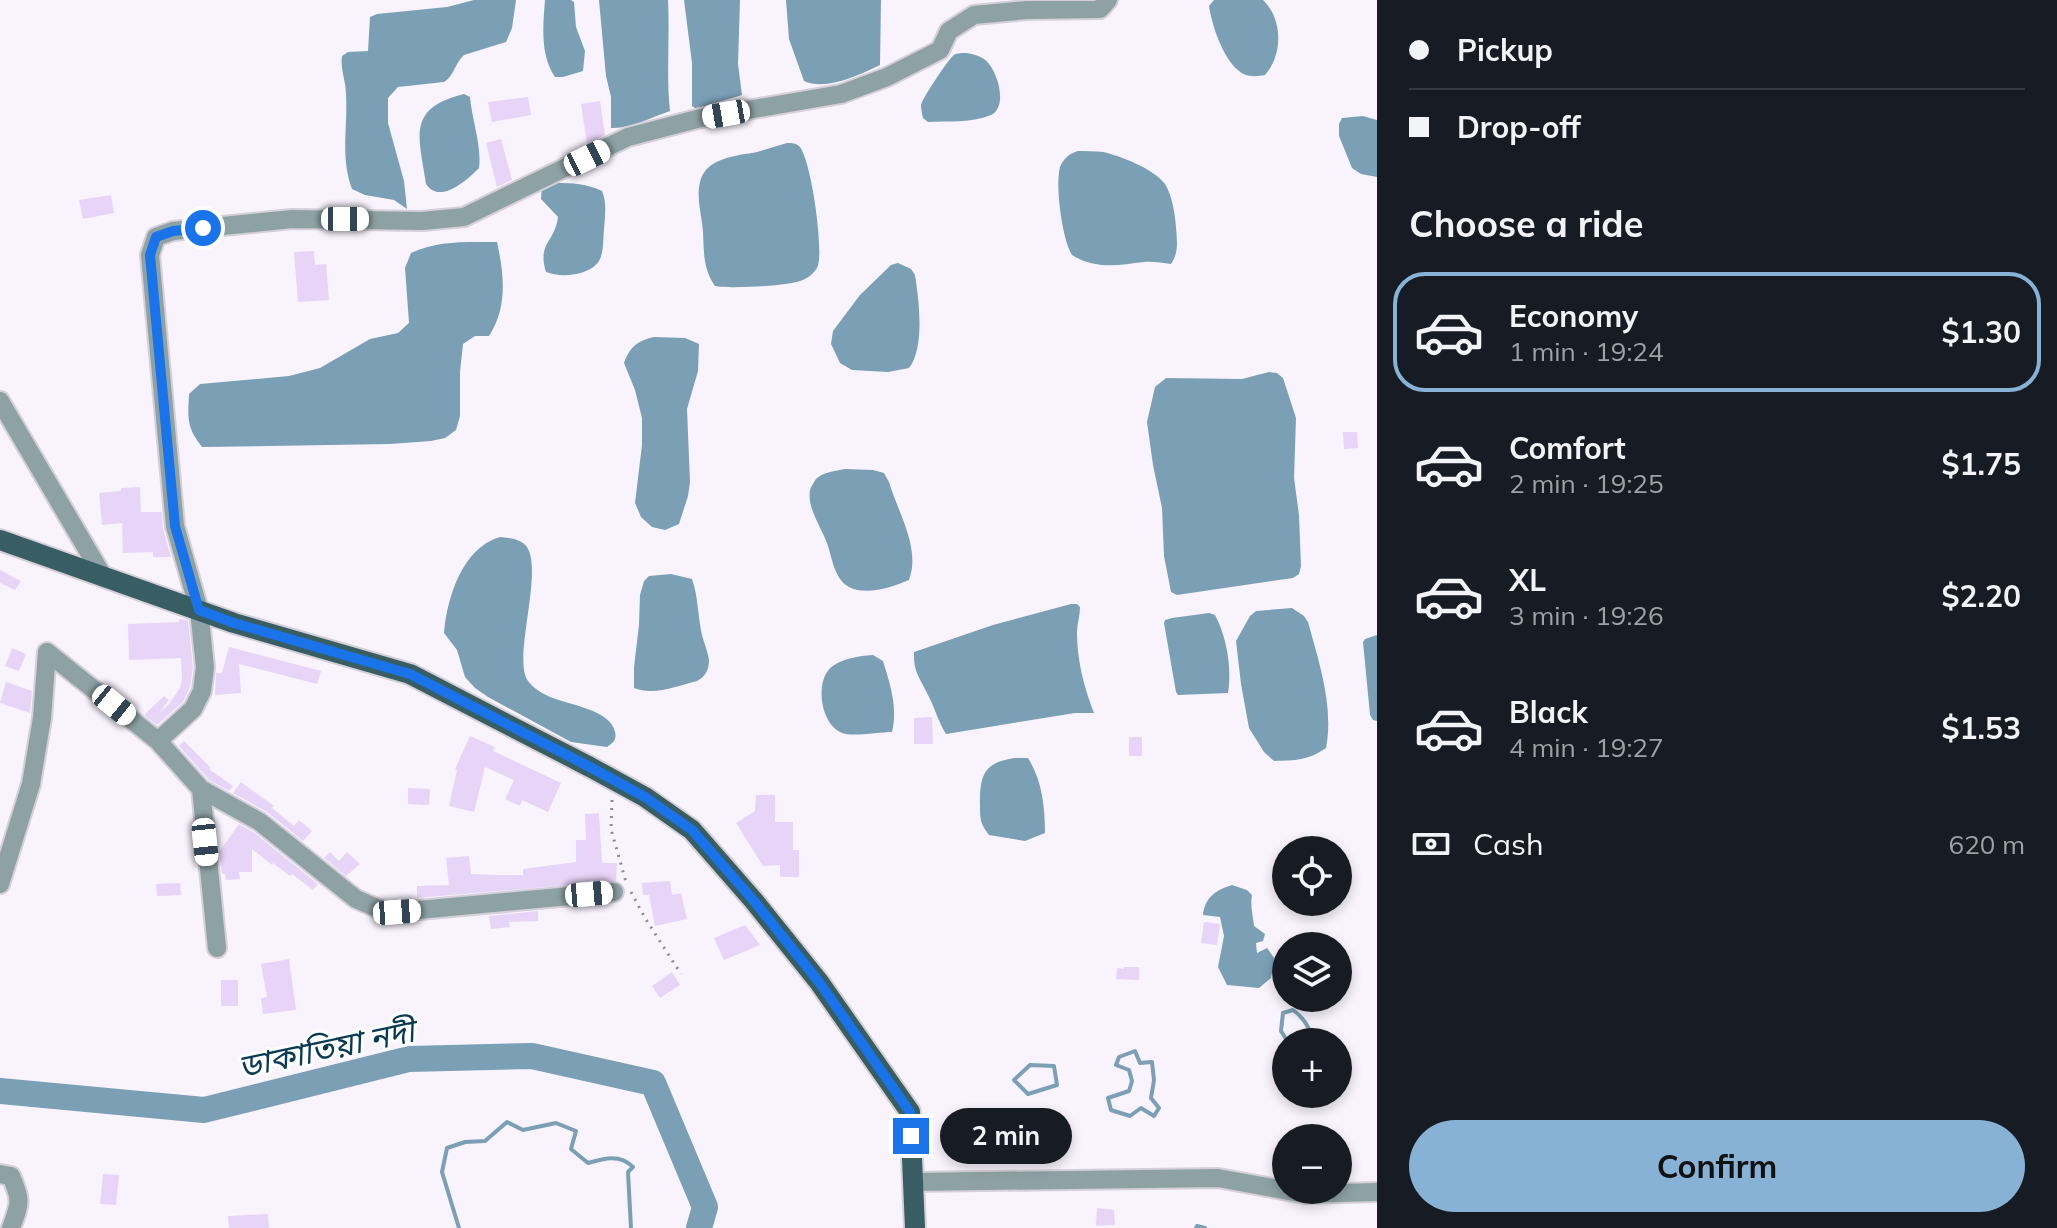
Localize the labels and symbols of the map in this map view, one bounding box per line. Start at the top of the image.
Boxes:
car [700,98,752,130]
car [560,137,614,179]
car [321,207,369,231]
route start [185,210,221,246]
car [88,681,140,729]
car [191,817,219,867]
car [564,880,614,908]
car [372,898,422,926]
water label: ডাকাতিয়া নদী [234,1009,423,1086]
callout: 2 min [939,1108,1071,1164]
route end [893,1118,929,1154]

